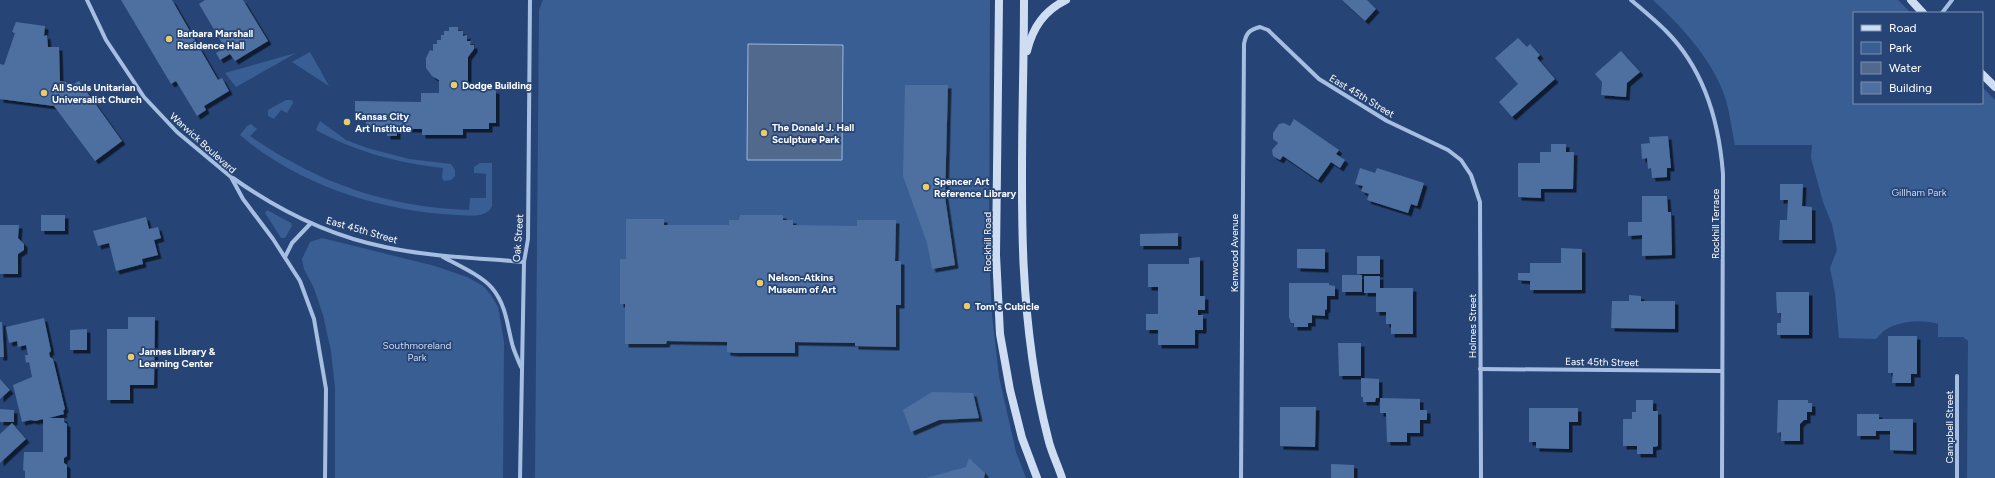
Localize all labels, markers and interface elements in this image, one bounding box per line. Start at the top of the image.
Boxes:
legend [1853,12,1983,104]
text: Road [1889,21,1917,35]
place label: Barbara Marshall Residence Hall [177,27,253,52]
marker: Barbara Marshall Residence Hall [164,34,174,44]
text: Park [1889,41,1912,55]
text: Water [1889,61,1921,75]
street label: East 45th Street [1327,71,1397,121]
place label: Dodge Building [462,79,532,92]
marker: Dodge Building [449,80,459,90]
place label: All Souls Unitarian Universalist Church [52,81,142,106]
text: Building [1889,81,1932,95]
marker: All Souls Unitarian Universalist Church [39,88,49,98]
street label: Warwick Boulevard [167,110,239,176]
place label: Kansas City Art Institute [355,110,412,135]
marker: Kansas City Art Institute [342,117,352,127]
place label: The Donald J. Hall Sculpture Park [772,121,854,146]
marker: The Donald J. Hall Sculpture Park [759,128,769,138]
place label: Spencer Art Reference Library [934,175,1017,200]
marker: Spencer Art Reference Library [921,182,931,192]
park label: Gillham Park [1892,186,1947,199]
street label: Rockhill Terrace [1709,188,1722,259]
street label: Rockhill Road [981,212,994,272]
street label: Oak Street [510,213,526,262]
street label: Kenwood Avenue [1228,213,1241,292]
street label: East 45th Street [325,214,399,246]
place label: Nelson-Atkins Museum of Art [768,271,836,296]
marker: Nelson-Atkins Museum of Art [755,278,765,288]
street label: Holmes Street [1466,293,1479,358]
place label: Tom's Cubicle [975,300,1040,313]
marker: Tom's Cubicle [962,301,972,311]
park label: Southmoreland Park [383,339,452,364]
place label: Jannes Library & Learning Center [139,345,216,370]
marker: Jannes Library & Learning Center [126,352,136,362]
street label: East 45th Street [1565,355,1639,369]
street label: Campbell Street [1943,390,1956,463]

